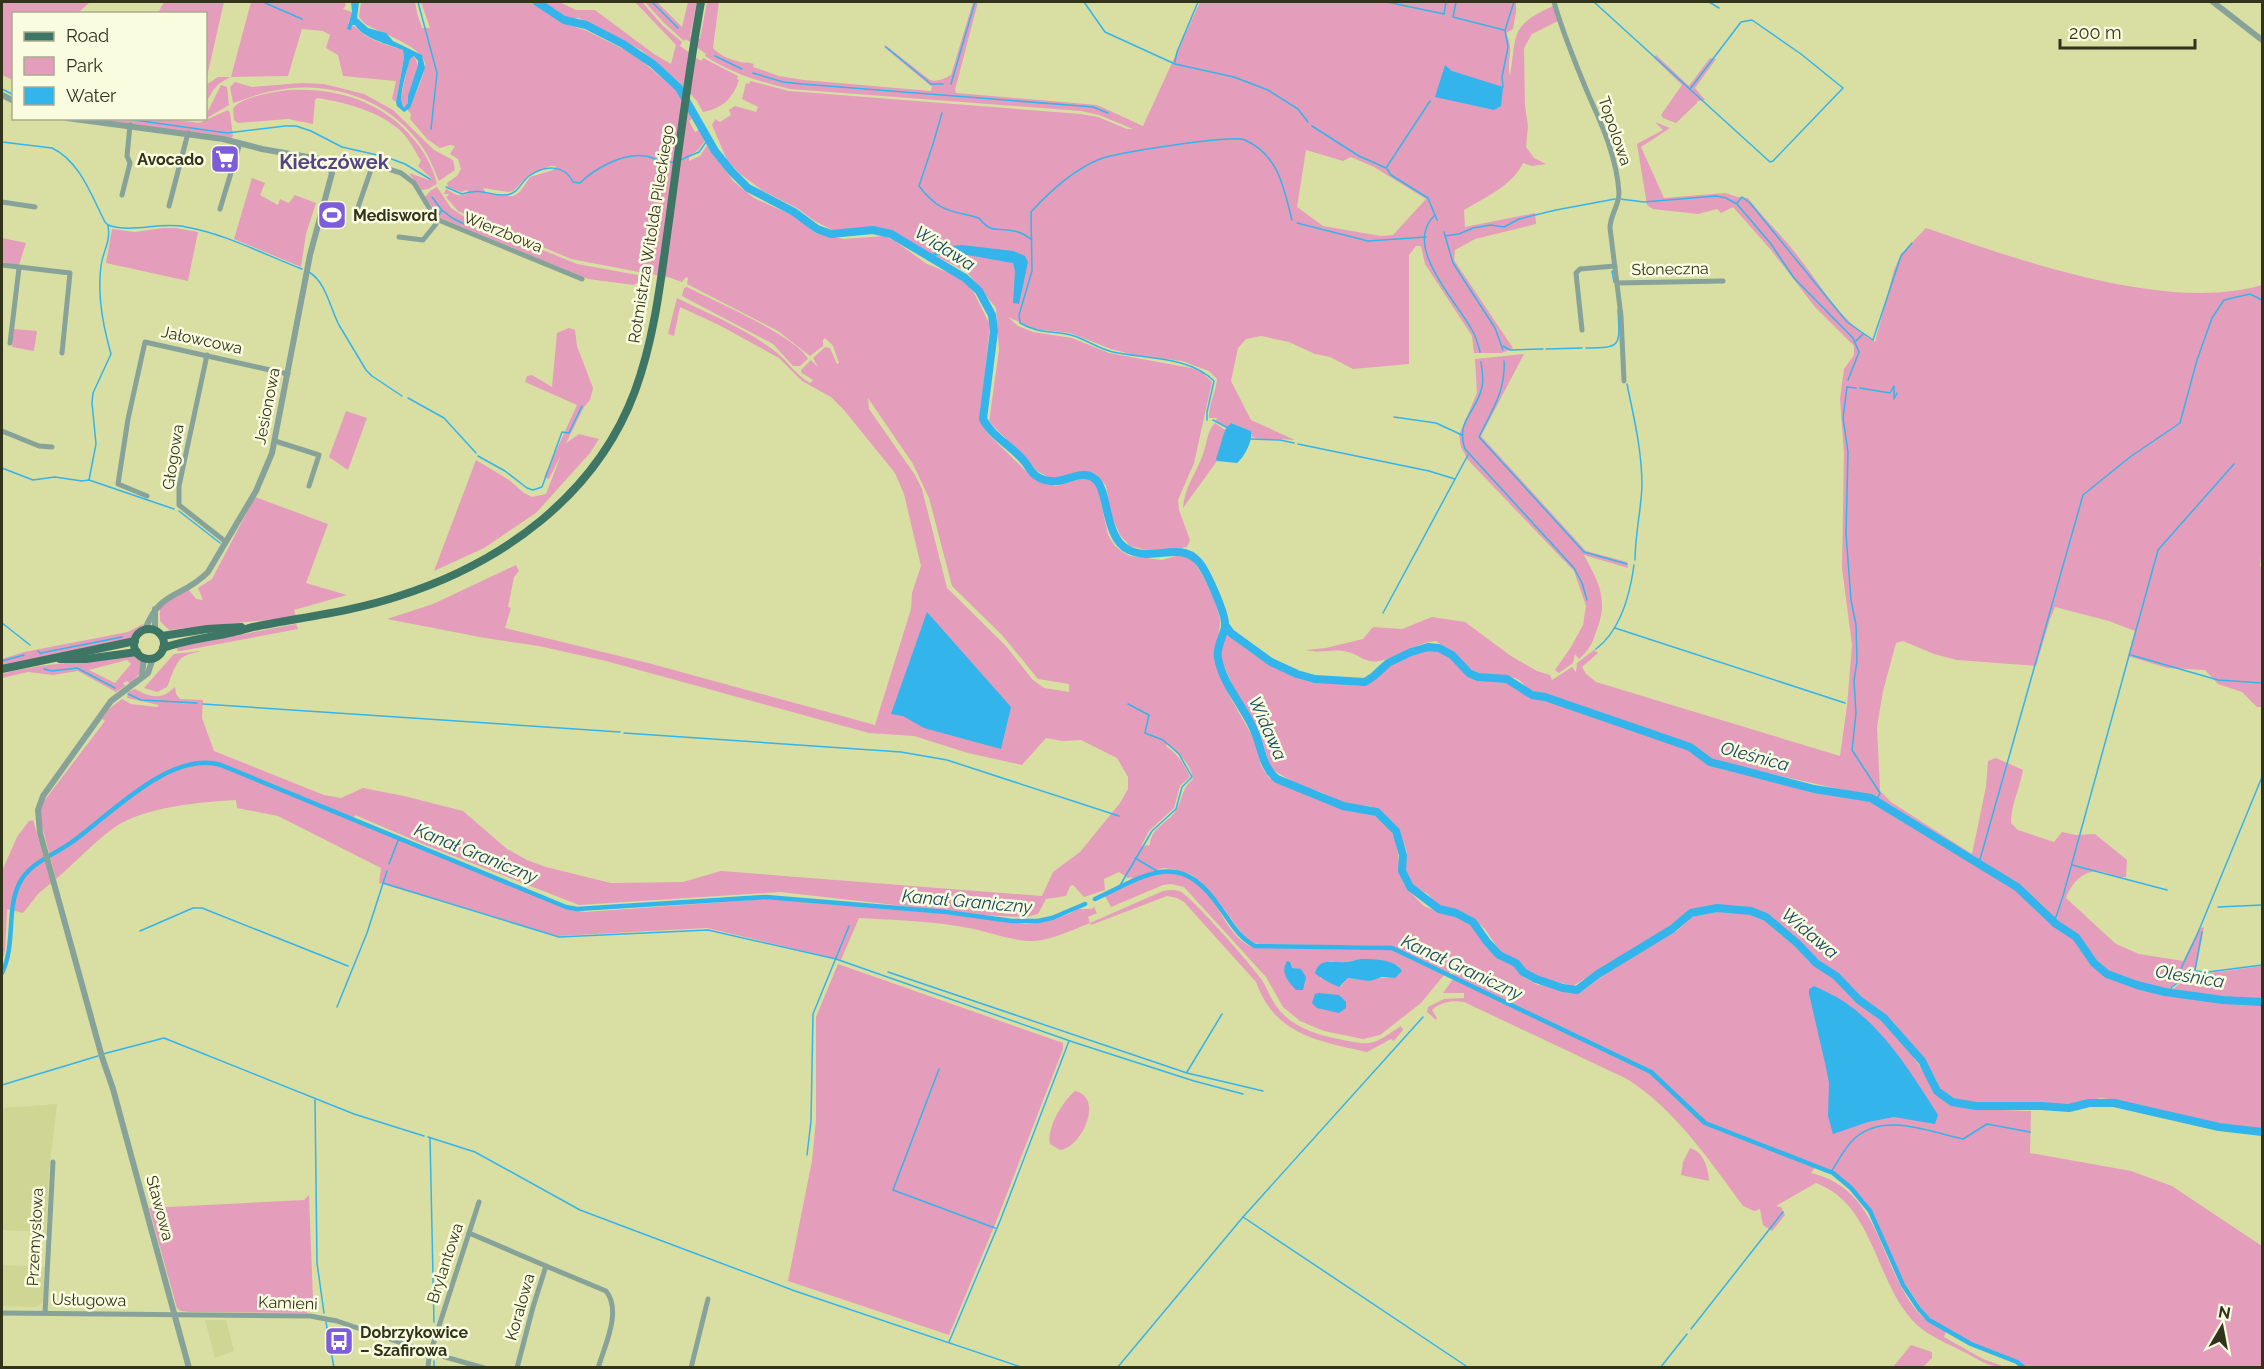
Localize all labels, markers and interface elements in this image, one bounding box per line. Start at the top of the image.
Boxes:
legend [12,12,207,120]
scale bar [2060,12,2195,50]
text: 200 m [2069,22,2122,43]
text: Road [66,25,109,46]
text: Park [66,55,103,76]
text: Water [66,85,117,106]
street label: Topolowa [1594,94,1636,168]
street label: Rotmistrza Witolda Pileckiego [624,123,678,345]
supermarket icon: Avocado [209,143,241,175]
place label: Avocado [137,150,204,169]
district label: Kiełczówek [279,150,390,174]
sports icon: Medisword [316,199,348,231]
place label: Medisword [353,206,438,225]
street label: Wierzbowa [461,208,545,256]
water label: Widawa [911,221,979,275]
street label: Słoneczna [1631,259,1709,279]
street label: Jałowcowa [160,322,244,358]
street label: Jesionowa [250,366,284,446]
street label: Głogowa [158,423,188,491]
water label: Widawa [1245,693,1291,763]
water label: Oleśnica [1719,737,1792,775]
water label: Kanał Graniczny [412,819,542,888]
water label: Kanał Graniczny [901,885,1034,917]
water label: Widawa [1777,903,1843,963]
water label: Kanał Graniczny [1398,930,1527,1005]
water label: Oleśnica [2154,960,2226,992]
street label: Stawowa [142,1173,178,1243]
street label: Przemysłowa [23,1187,47,1287]
street label: Brylantowa [423,1220,467,1306]
street label: Koralowa [501,1271,539,1343]
street label: Usługowa [52,1290,126,1310]
street label: Kamieni [258,1292,318,1314]
north arrow [2192,1297,2252,1357]
text: N [2217,1302,2232,1323]
place label: Dobrzykowice – Szafirowa [360,1323,469,1360]
bus stop icon: Dobrzykowice – Szafirowa [323,1325,355,1357]

